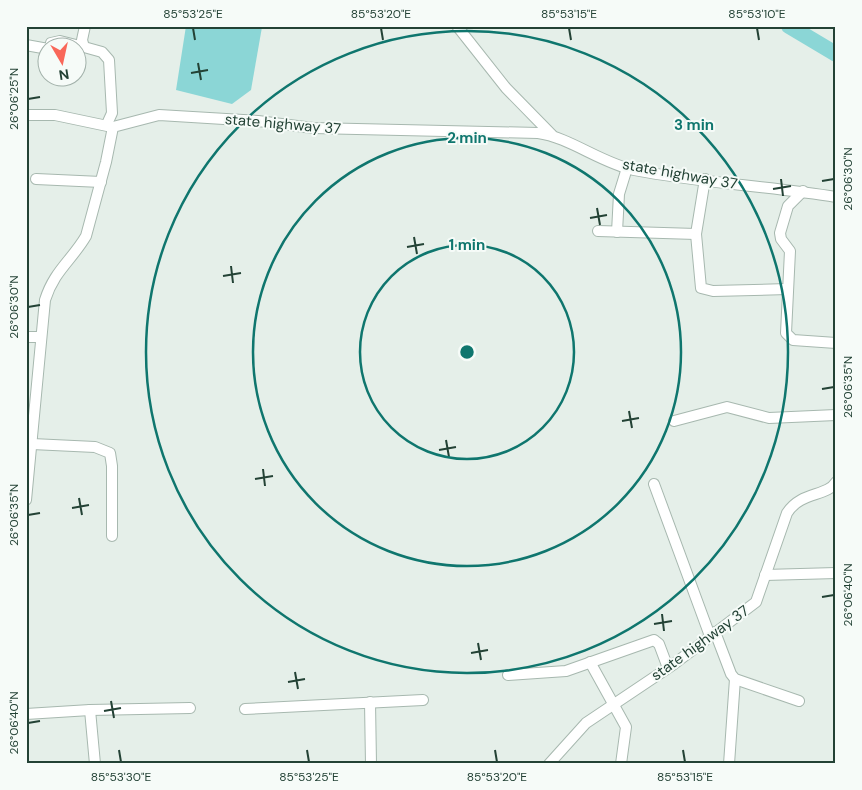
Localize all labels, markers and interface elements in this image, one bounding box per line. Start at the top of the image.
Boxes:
text: 85°53'25"E [163,6,223,22]
text: 85°53'20"E [351,6,411,22]
text: 85°53'15"E [541,6,597,22]
text: 85°53'10"E [728,6,786,22]
north arrow [38,38,88,88]
text: N [58,65,70,85]
text: 26°06'25"N [6,68,22,130]
street label: state highway 37 [224,109,342,139]
text: 3 min [674,115,714,135]
text: 2 min [447,128,487,148]
text: 26°06'30"N [840,147,856,211]
street label: state highway 37 [621,154,739,194]
text: 1 min [449,235,485,255]
text: 26°06'30"N [6,275,22,339]
centre of rings [458,343,476,361]
text: 26°06'35"N [840,356,856,418]
text: 26°06'35"N [6,484,22,546]
text: 26°06'40"N [840,564,856,626]
street label: state highway 37 [647,601,753,685]
text: 26°06'40"N [6,692,22,754]
text: 85°53'30"E [91,769,152,785]
text: 85°53'25"E [279,769,339,785]
text: 85°53'20"E [467,769,527,785]
text: 85°53'15"E [657,769,713,785]

